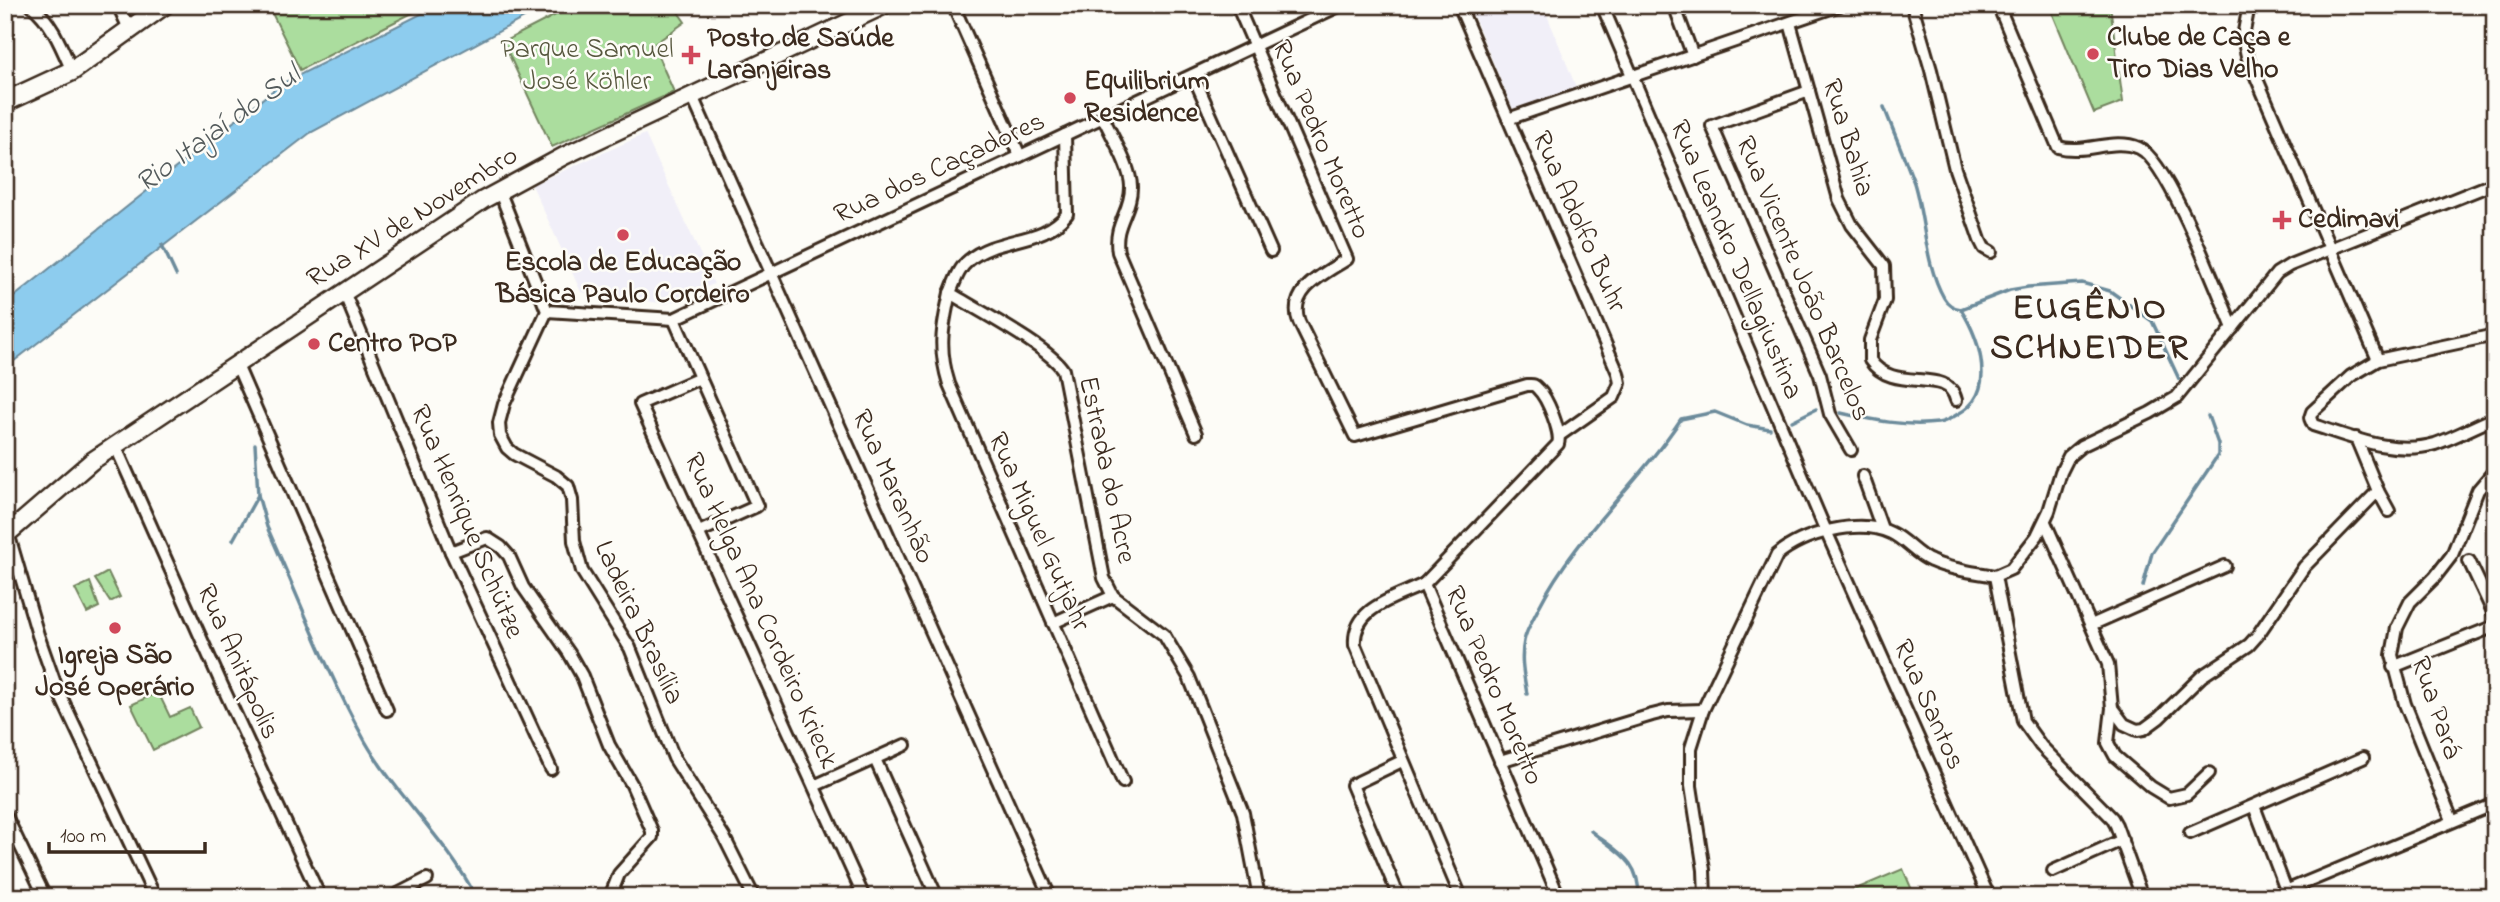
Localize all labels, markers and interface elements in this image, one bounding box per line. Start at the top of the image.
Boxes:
place label: Clube de Caça e Tiro Dias Velho [2107,18,2292,91]
place label: Posto de Saúde Laranjeiras [707,19,895,92]
park label: Parque Samuel José Köhler [500,30,674,103]
street label: Rua Pedro Moretto [1260,34,1380,246]
marker: Posto de Saúde Laranjeiras [681,45,701,65]
marker: Clube de Caça e Tiro Dias Velho [2085,46,2101,62]
water label: Rio Itajaí do Sul [127,53,314,205]
place label: Equilibrium Residence [1084,62,1210,135]
street label: Rua Bahia [1810,74,1884,202]
marker: Equilibrium Residence [1062,90,1078,106]
street label: Rua dos Caçadores [828,102,1052,236]
street label: Rua Leandro Dellagiustina [1657,114,1813,406]
street label: Rua Adolfo Buhr [1520,125,1636,320]
street label: Rua Vicente João Barcelos [1723,130,1881,428]
street label: Rua XV de Novembro [299,136,527,300]
place label: Cedimavi [2298,200,2399,241]
marker: Cedimavi [2272,210,2292,230]
marker: Escola de Educação Básica Paulo Cordeiro [615,227,631,243]
place label: Escola de Educação Básica Paulo Cordeiro [494,243,750,316]
district label: EUGÊNIO SCHNEIDER [1990,284,2190,375]
place label: Centro POP [328,324,457,365]
marker: Centro POP [306,336,322,352]
street label: Estrada do Acre [1066,373,1146,568]
street label: Rua Henrique Schütze [398,399,534,646]
street label: Rua Maranhão [840,403,944,571]
street label: Rua Miguel Gutjahr [976,426,1100,638]
street label: Rua Helga Ana Cordeiro Krieck [672,447,849,776]
street label: Ladeira Brasília [582,534,694,712]
street label: Rua Anitápolis [184,578,290,746]
street label: Rua Pedro Moretto [1433,580,1553,792]
marker: Igreja São José Operário [107,620,123,636]
street label: Rua Santos [1881,633,1975,777]
place label: Igreja São José Operário [35,636,195,709]
street label: Rua Pará [2398,651,2472,765]
scale bar [49,811,205,855]
text: 100 m [60,822,106,852]

